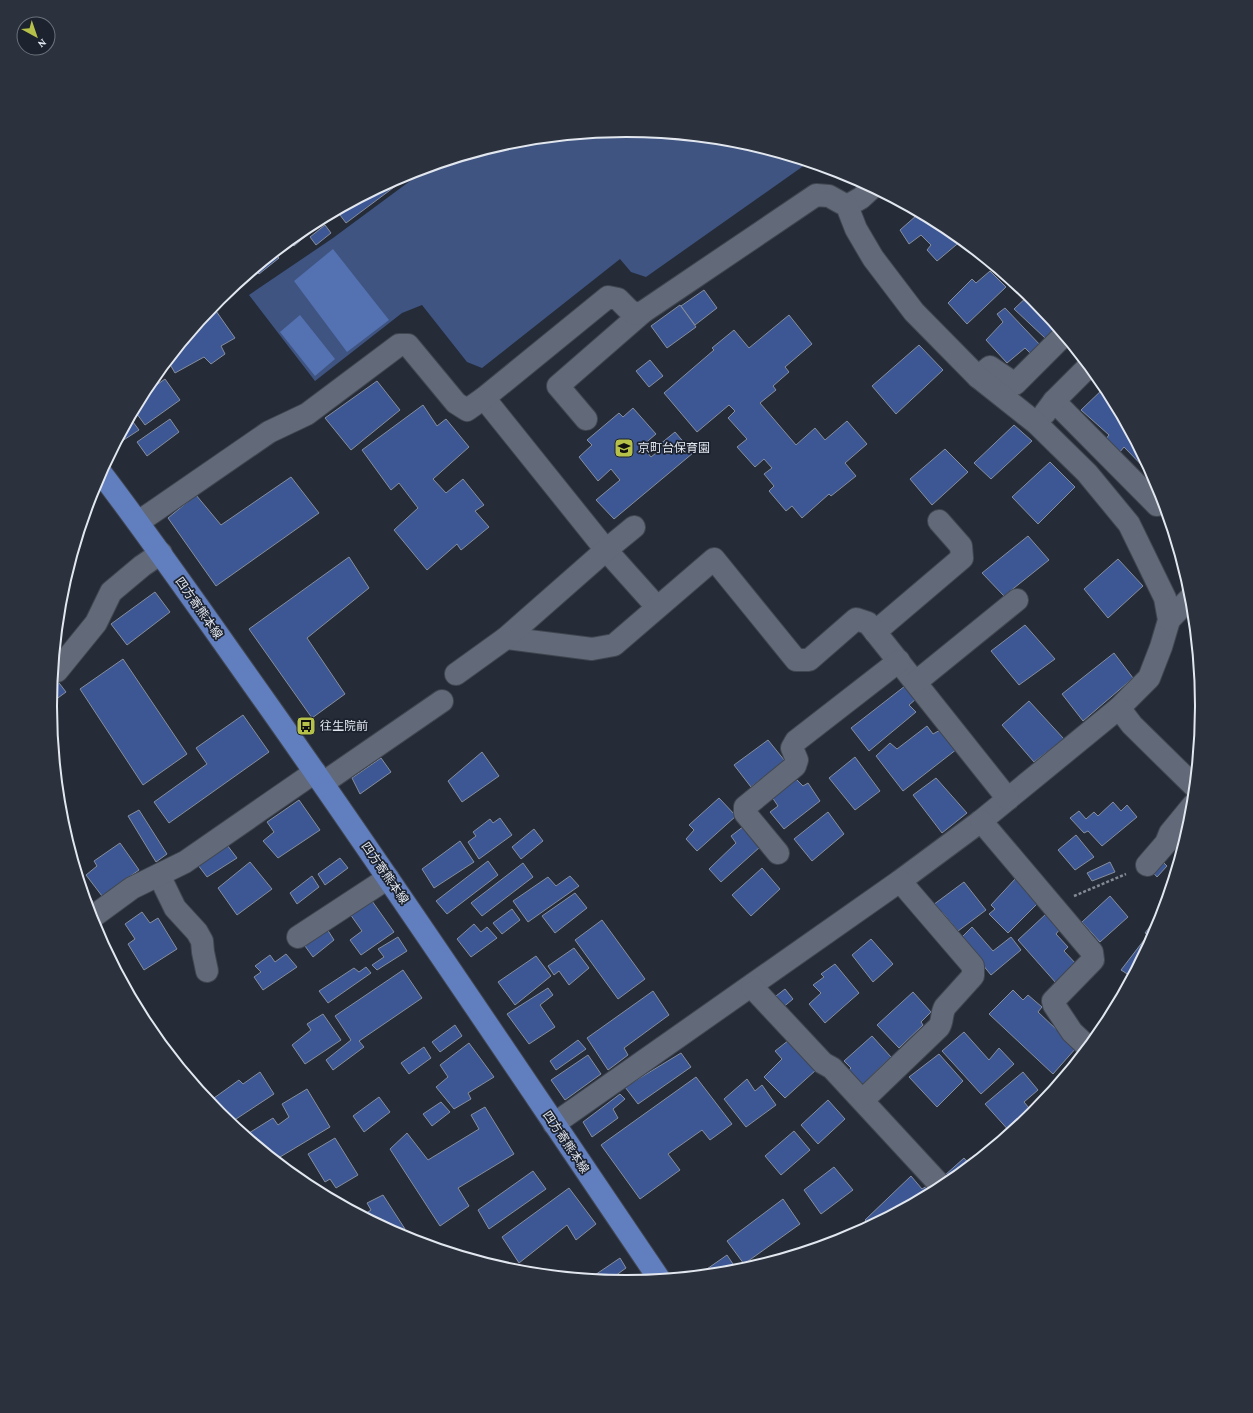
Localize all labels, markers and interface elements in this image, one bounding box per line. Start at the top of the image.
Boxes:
north arrow [16,16,56,56]
text: N [35,37,49,51]
school or university icon: 京町台保育園 [613,437,635,459]
place label: 京町台保育園 [638,441,710,455]
street label: 四方寄熊本線 [173,574,225,642]
bus stop icon: 往生院前 [295,715,317,737]
place label: 往生院前 [320,719,368,733]
street label: 四方寄熊本線 [359,839,411,907]
street label: 四方寄熊本線 [540,1108,592,1176]

